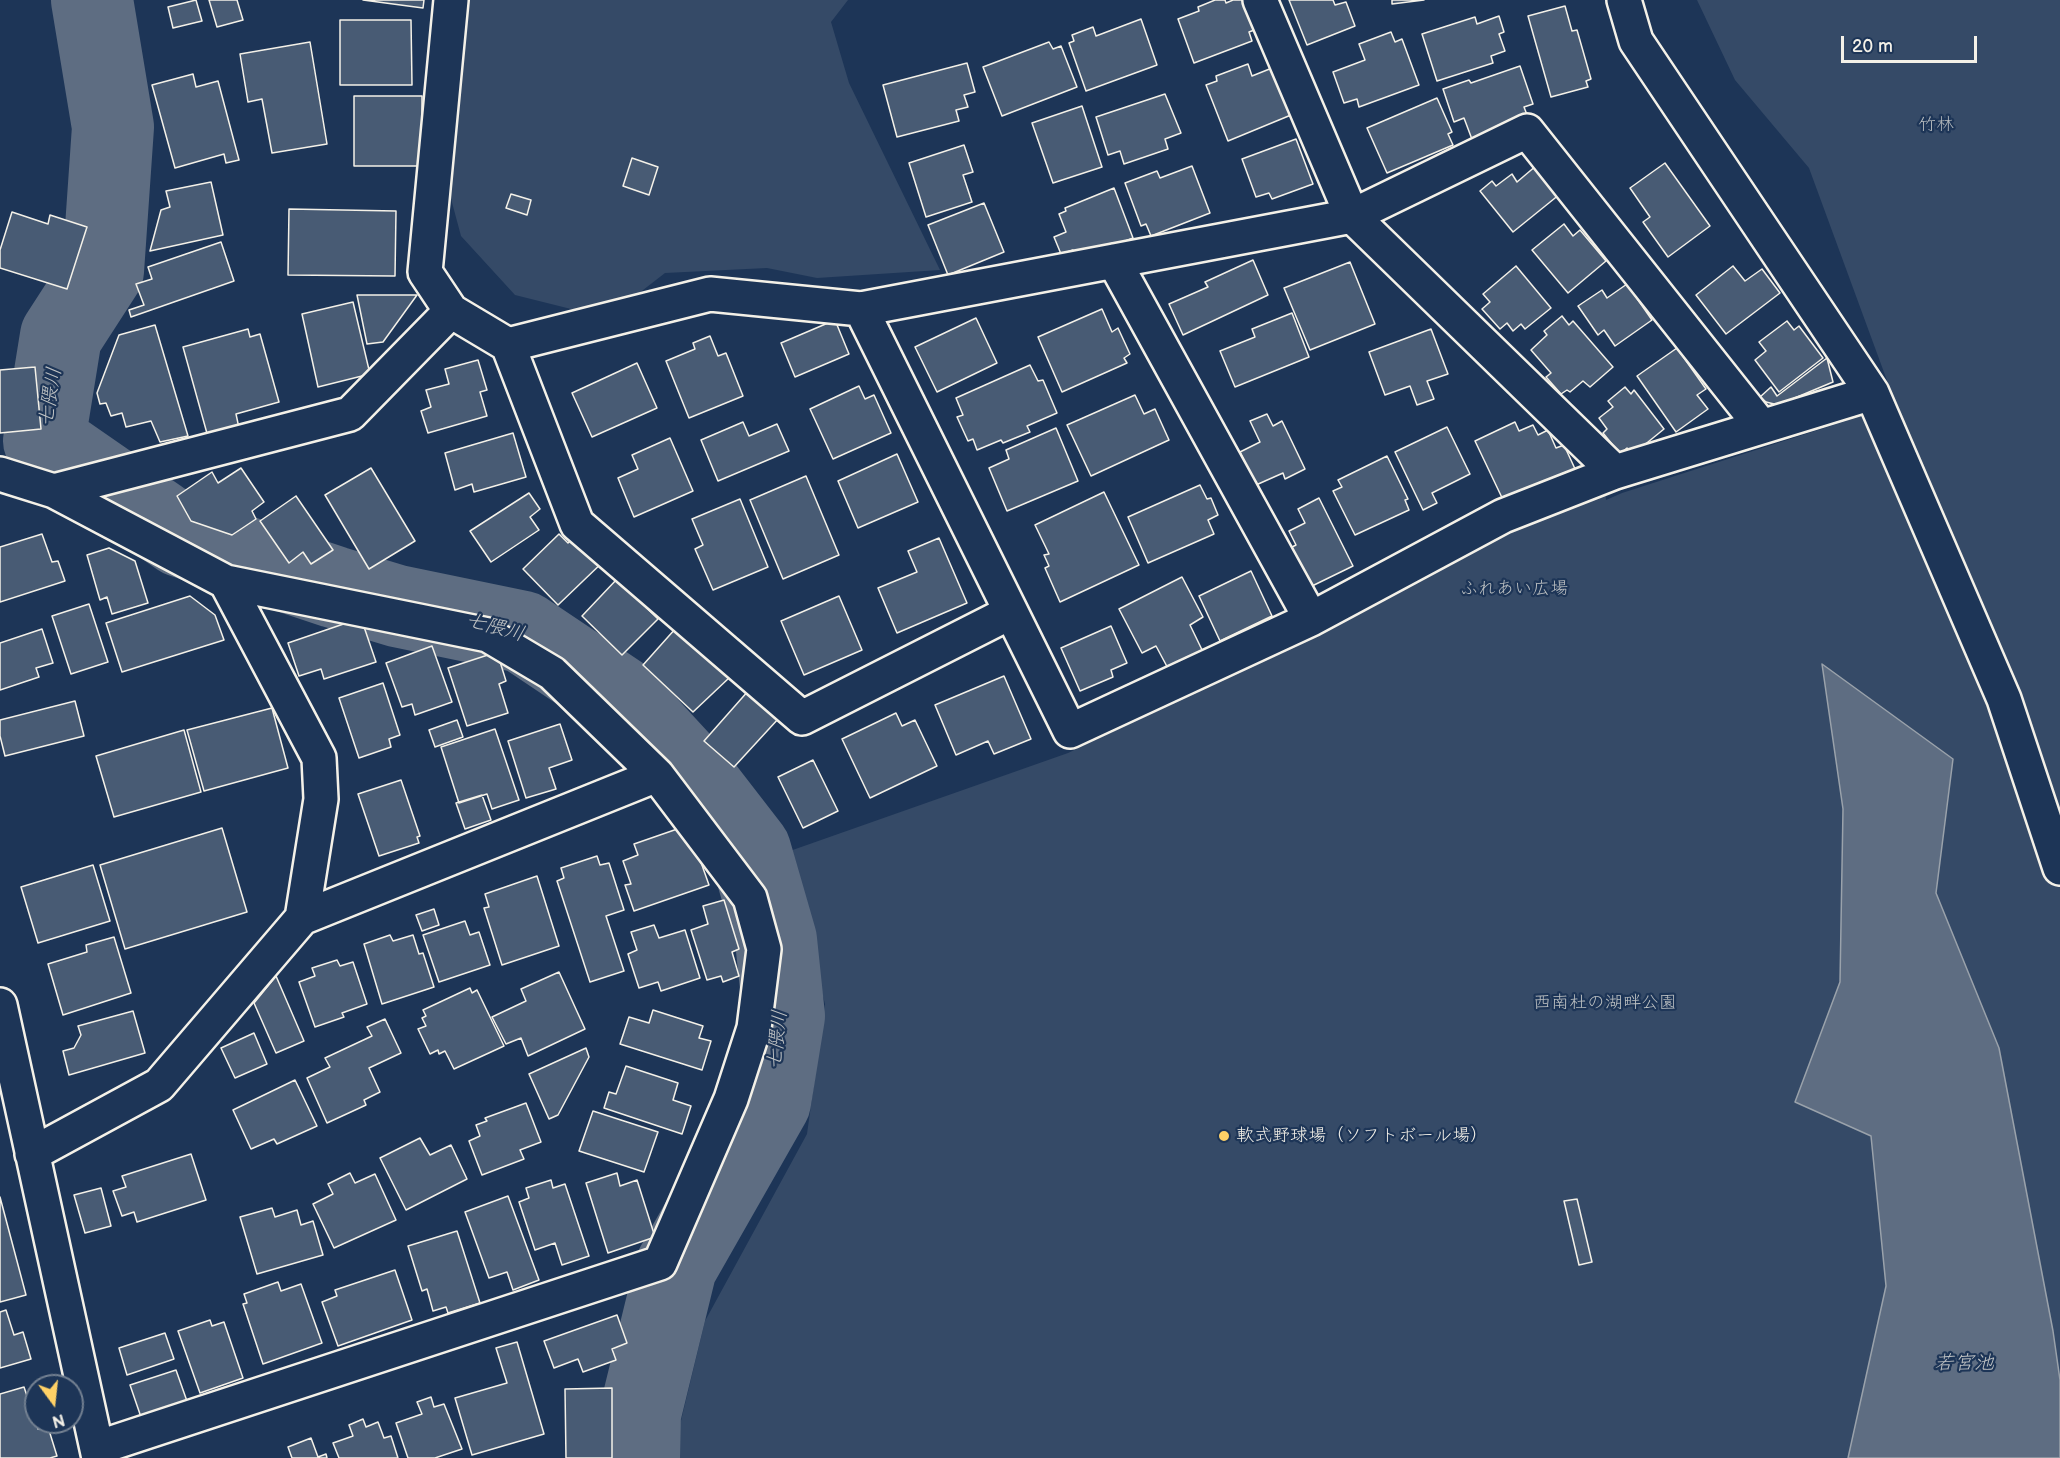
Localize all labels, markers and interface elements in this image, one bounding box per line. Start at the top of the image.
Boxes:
scale bar [1844,24,1980,62]
text: 20 m [1852,36,1893,57]
park label: 竹林 [1918,114,1954,136]
water label: 七隈川 [34,365,68,429]
park label: ふれあい広場 [1460,578,1568,600]
water label: 七隈川 [463,609,527,647]
park label: 西南杜の湖畔公園 [1533,992,1677,1014]
water label: 七隈川 [763,1009,793,1071]
place label: 軟式野球場（ソフトボール場） [1236,1125,1488,1147]
marker: 軟式野球場（ソフトボール場） [1217,1129,1231,1143]
water label: 若宮池 [1934,1352,1994,1376]
north arrow [24,1374,84,1434]
text: N [50,1409,67,1431]

